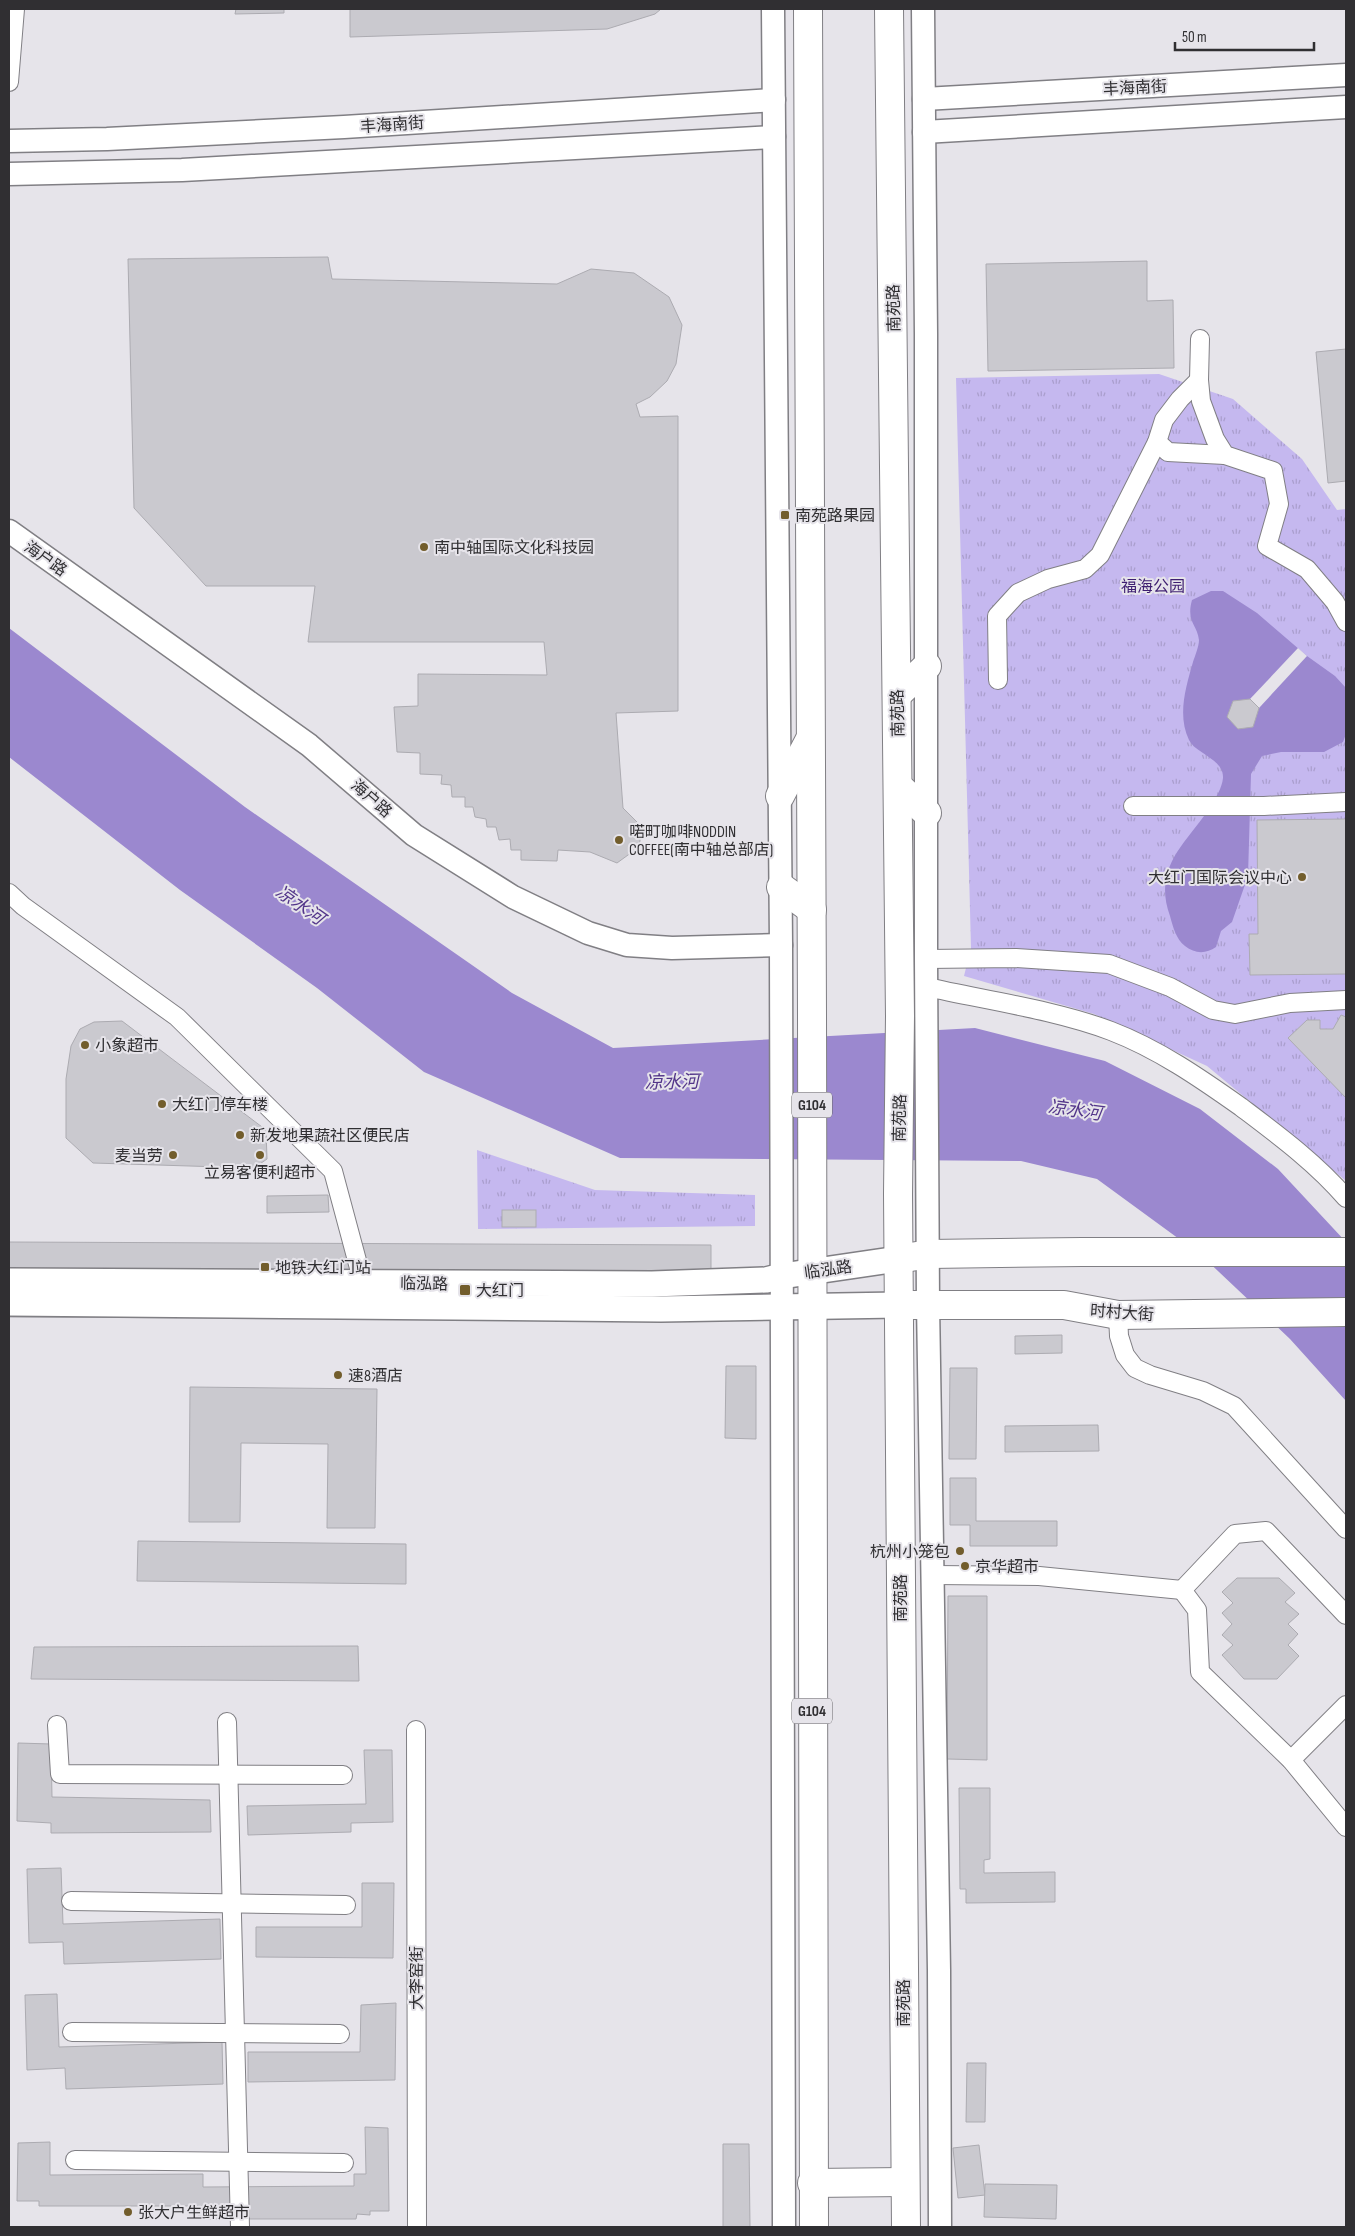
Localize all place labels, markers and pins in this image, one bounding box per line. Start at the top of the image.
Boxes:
place label: 南苑路果园 [795,507,875,526]
marker: 南苑路果园 [779,509,791,521]
place label: 南中轴国际文化科技园 [434,539,594,558]
marker: 南中轴国际文化科技园 [418,541,430,553]
place label: 喏町咖啡NODDIN COFFEE(南中轴总部店) [629,823,773,860]
marker: 喏町咖啡NODDIN COFFEE(南中轴总部店) [613,834,625,846]
place label: 大红门国际会议中心 [1148,869,1292,888]
marker: 大红门国际会议中心 [1296,871,1308,883]
place label: 小象超市 [95,1036,159,1056]
marker: 小象超市 [79,1039,91,1051]
place label: 大红门停车楼 [172,1096,268,1115]
marker: 大红门停车楼 [156,1098,168,1110]
place label: 新发地果蔬社区便民店 [250,1127,410,1146]
marker: 新发地果蔬社区便民店 [234,1129,246,1141]
place label: 麦当劳 [115,1147,163,1166]
marker: 麦当劳 [167,1149,179,1161]
marker: 立易客便利超市 [254,1149,266,1161]
place label: 立易客便利超市 [204,1164,316,1183]
place label: 地铁大红门站 [275,1259,371,1278]
marker: 地铁大红门站 [259,1261,271,1273]
place label: 大红门 [476,1282,524,1301]
marker: 大红门 [458,1283,472,1297]
place label: 速8酒店 [348,1367,403,1386]
marker: 速8酒店 [332,1369,344,1381]
place label: 杭州小笼包 [870,1543,950,1562]
marker: 杭州小笼包 [954,1545,966,1557]
place label: 京华超市 [975,1558,1039,1577]
marker: 京华超市 [959,1560,971,1572]
place label: 张大户生鲜超市 [138,2204,250,2223]
marker: 张大户生鲜超市 [122,2206,134,2218]

